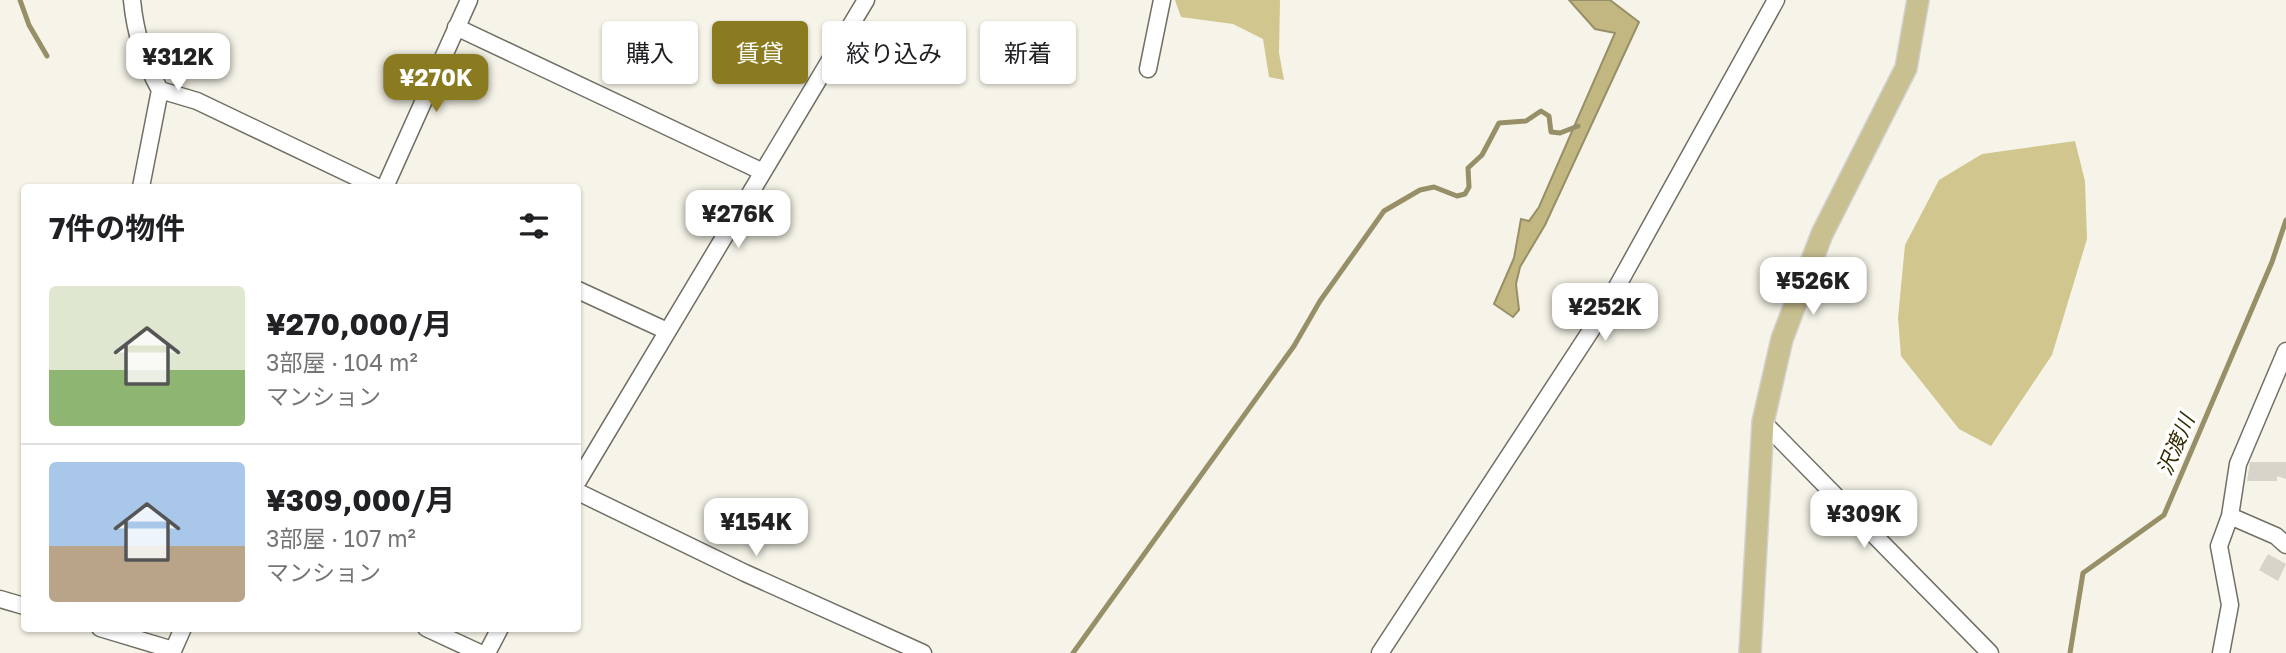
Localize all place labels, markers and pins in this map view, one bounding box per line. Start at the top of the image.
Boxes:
pin: ¥312K [129,34,227,93]
pin: ¥270K [387,54,485,114]
pin: ¥276K [689,190,787,250]
pin: ¥526K [1764,258,1862,317]
pin: ¥252K [1556,284,1654,343]
pin: ¥309K [1815,490,1913,550]
pin: ¥154K [707,498,805,558]

